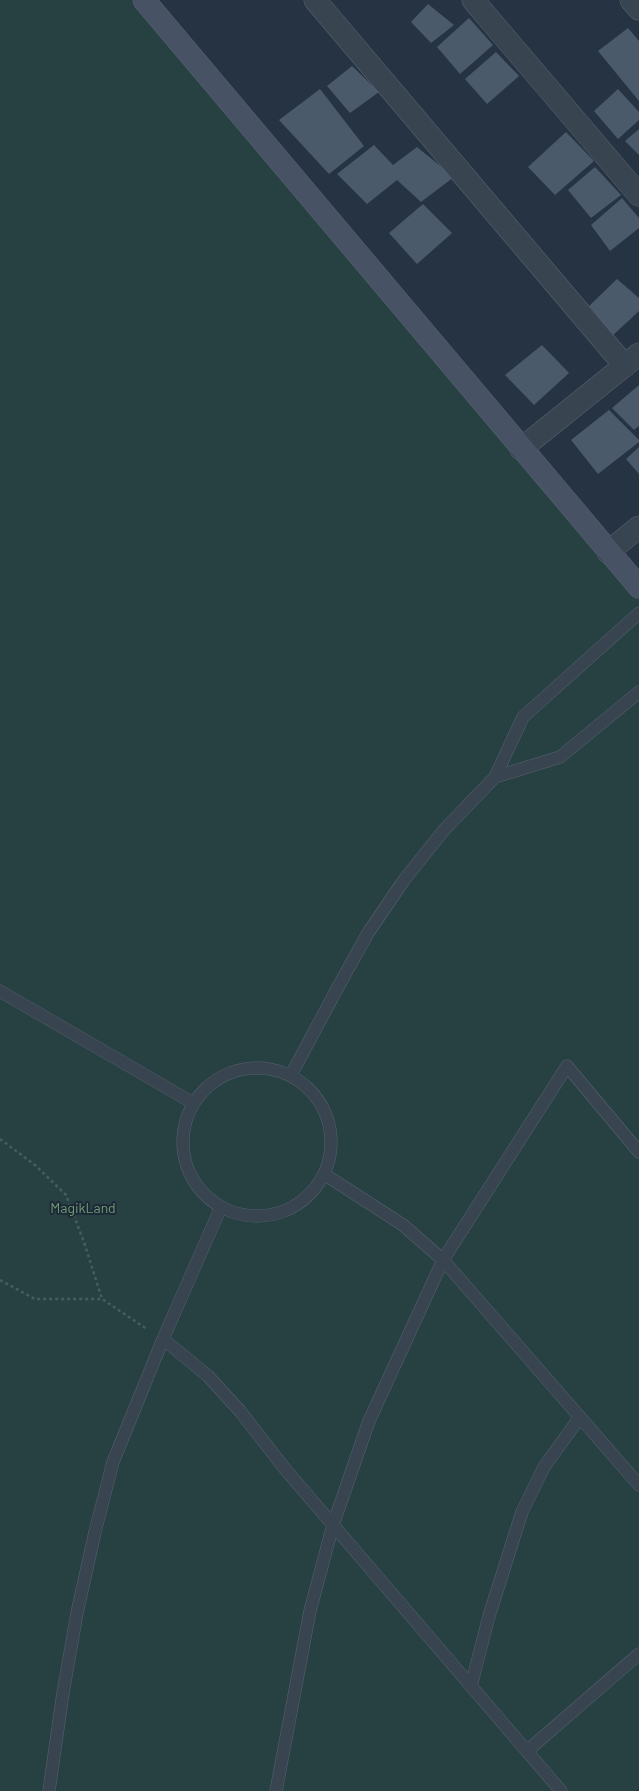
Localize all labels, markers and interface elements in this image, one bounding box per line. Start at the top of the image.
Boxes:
park label: MagikLand [50,1200,116,1216]

